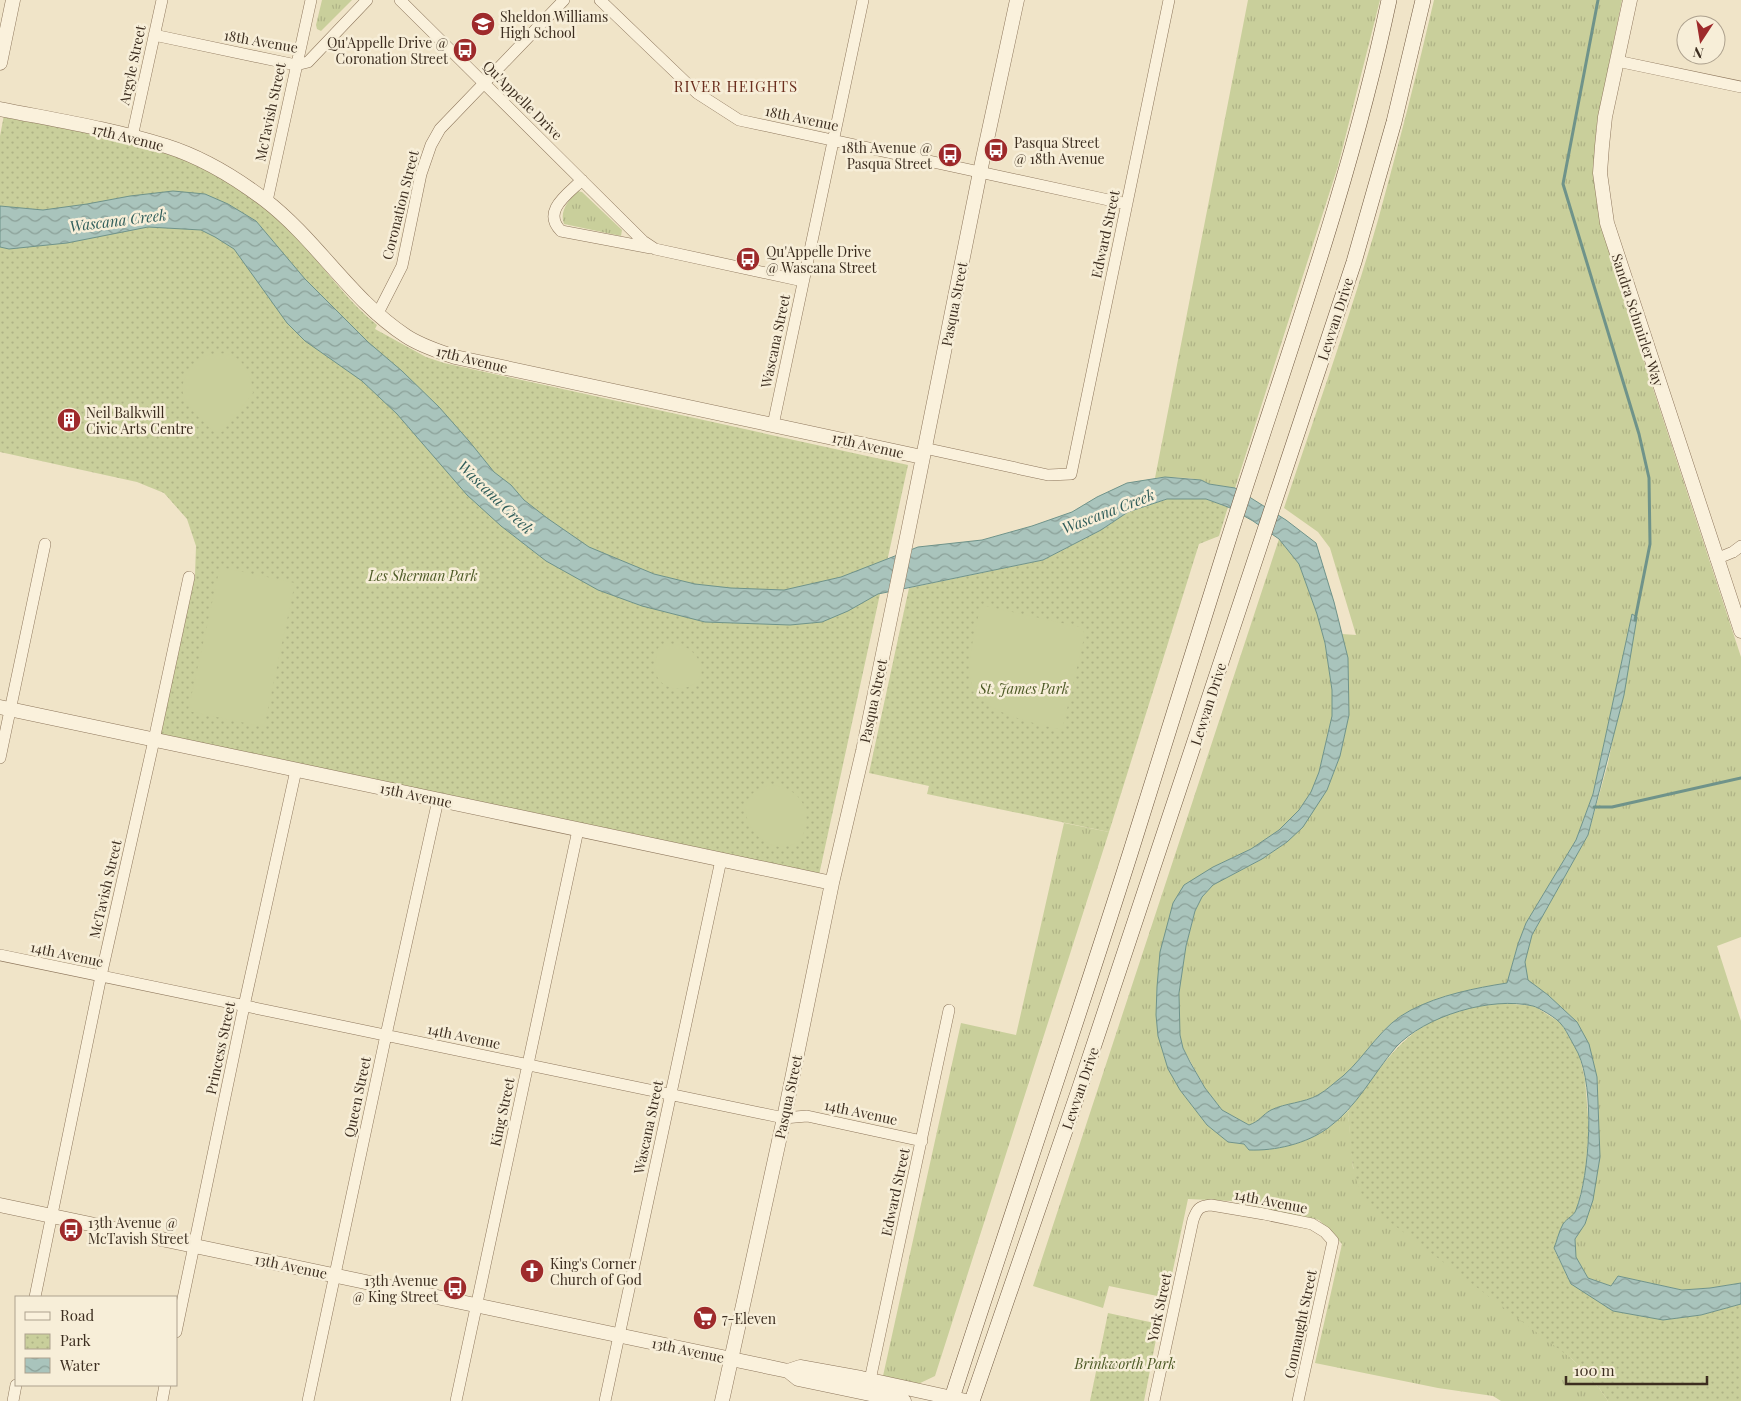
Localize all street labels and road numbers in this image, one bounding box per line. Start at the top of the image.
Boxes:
street label: Argyle Street [114,22,150,108]
street label: 18th Avenue [222,25,300,57]
street label: Qu'Appelle Drive [479,56,567,144]
street label: McTavish Street [250,60,290,163]
street label: 18th Avenue [763,101,841,135]
street label: 17th Avenue [90,119,166,155]
street label: Coronation Street [377,147,423,262]
street label: Edward Street [1086,187,1124,280]
street label: Sandra Schmirler Way [1608,251,1668,389]
street label: Pasqua Street [937,259,972,348]
street label: Lewvan Drive [1313,275,1357,363]
street label: Wascana Street [756,291,794,391]
street label: 17th Avenue [434,341,510,377]
street label: 17th Avenue [830,428,906,462]
street label: Pasqua Street [855,656,891,745]
street label: Lewvan Drive [1186,660,1230,748]
street label: 15th Avenue [378,778,454,812]
street label: McTavish Street [84,837,126,940]
street label: 14th Avenue [29,937,105,971]
street label: Princess Street [201,999,239,1096]
street label: 14th Avenue [426,1019,502,1053]
street label: Lewvan Drive [1057,1044,1103,1132]
street label: Pasqua Street [770,1052,806,1141]
street label: Queen Street [339,1054,375,1139]
street label: King Street [485,1075,519,1148]
street label: Wascana Street [629,1077,667,1177]
street label: 14th Avenue [823,1095,899,1129]
street label: Edward Street [876,1145,914,1238]
street label: 14th Avenue [1233,1185,1309,1217]
street label: 13th Avenue [253,1249,329,1283]
street label: Connaught Street [1279,1267,1321,1380]
street label: York Street [1142,1270,1176,1344]
street label: 13th Avenue [650,1333,726,1367]

